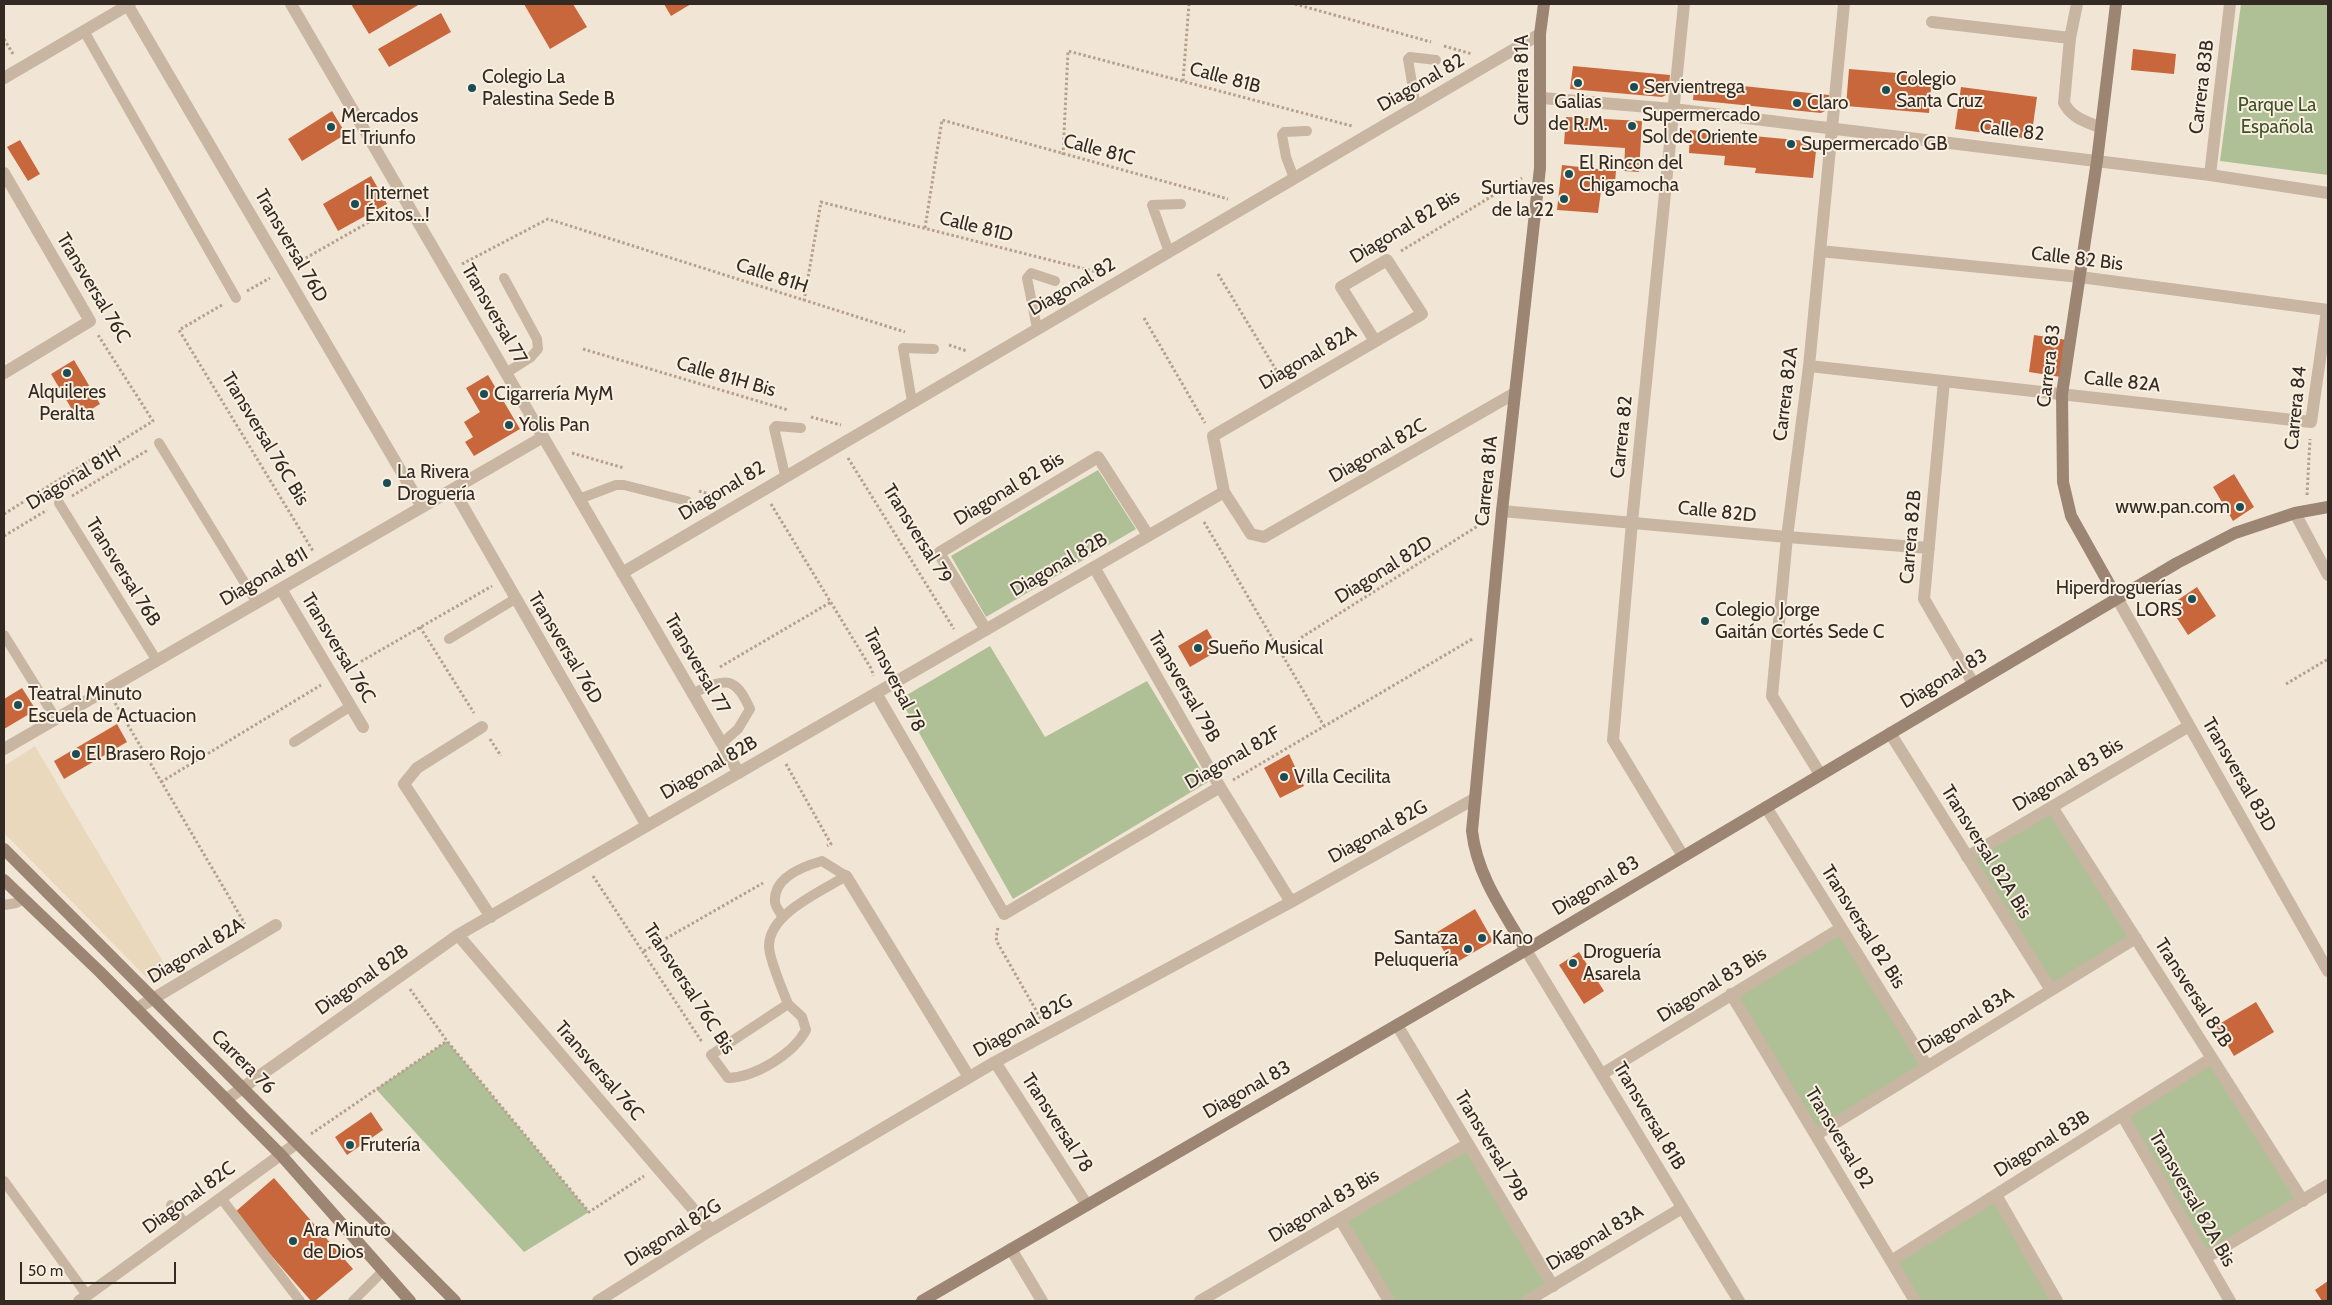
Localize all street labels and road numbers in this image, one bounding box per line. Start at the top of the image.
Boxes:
street label: Carrera 81A [1511,35,1533,125]
street label: Carrera 83B [2185,39,2219,135]
street label: Diagonal 82 [1373,49,1469,117]
street label: Calle 81B [1187,58,1263,98]
street label: Calle 82 [1978,116,2046,146]
street label: Calle 81C [1061,130,1137,170]
street label: Diagonal 82 Bis [1346,185,1464,269]
street label: Transversal 76D [250,186,332,306]
street label: Calle 81D [937,207,1015,247]
street label: Transversal 76C [51,229,135,347]
street label: Calle 82 Bis [2030,242,2124,276]
street label: Diagonal 82 [1024,253,1120,321]
street label: Calle 81H [733,254,811,298]
street label: Transversal 77 [456,260,532,368]
street label: Diagonal 82A [1255,321,1361,395]
street label: Carrera 83 [2033,323,2065,409]
street label: Carrera 82A [1769,346,1803,442]
street label: Calle 81H Bis [674,352,778,402]
street label: Carrera 84 [2280,365,2312,451]
street label: Calle 82A [2083,367,2161,397]
street label: Transversal 76C Bis [216,368,314,510]
street label: Carrera 82 [1606,395,1638,479]
street label: Diagonal 82C [1325,414,1431,488]
street label: Carrera 81A [1471,435,1503,527]
street label: Diagonal 81H [23,441,125,515]
street label: Diagonal 82 Bis [950,447,1068,531]
street label: Diagonal 82 [675,456,769,526]
street label: Transversal 79 [877,480,957,588]
street label: Carrera 82B [1896,489,1926,585]
street label: Calle 82D [1677,497,1757,527]
street label: Transversal 76B [81,513,165,631]
street label: Diagonal 82B [1007,528,1111,602]
street label: Diagonal 82D [1331,531,1437,609]
street label: Diagonal 81I [216,543,312,611]
street label: Transversal 76D [523,588,607,708]
street label: Transversal 76C [296,589,380,707]
street label: Transversal 77 [659,610,735,718]
street label: Transversal 78 [858,624,930,736]
street label: Transversal 79B [1143,627,1225,747]
street label: Diagonal 83 [1897,644,1991,714]
street label: Transversal 83D [2197,714,2281,836]
street label: Diagonal 82F [1181,721,1285,795]
street label: Diagonal 82B [657,731,761,805]
street label: Diagonal 83 Bis [2009,733,2127,817]
street label: Transversal 82A Bis [1936,781,2036,923]
street label: Diagonal 82G [1325,795,1431,869]
street label: Diagonal 83 [1549,851,1643,921]
street label: Transversal 82 Bis [1816,861,1910,993]
street label: Diagonal 82A [144,913,248,989]
street label: Transversal 76C Bis [638,919,740,1059]
street label: Transversal 82B [2149,934,2237,1052]
street label: Diagonal 82B [311,940,413,1020]
street label: Diagonal 83 Bis [1653,942,1771,1028]
street label: Diagonal 83A [1914,983,2018,1059]
street label: Diagonal 82G [970,989,1076,1063]
street label: Transversal 76C [550,1017,648,1125]
street label: Carrera 76 [206,1025,280,1099]
street label: Diagonal 83 [1199,1056,1295,1124]
street label: Transversal 81B [1608,1058,1690,1174]
street label: Transversal 78 [1016,1069,1098,1177]
street label: Transversal 82 [1800,1083,1878,1193]
street label: Transversal 79B [1449,1087,1533,1205]
street label: Diagonal 83B [1990,1106,2094,1182]
street label: Transversal 82A Bis [2144,1127,2240,1271]
street label: Diagonal 82C [138,1157,240,1239]
street label: Diagonal 83 Bis [1265,1164,1383,1248]
street label: Diagonal 82G [621,1194,725,1272]
street label: Diagonal 83A [1543,1200,1647,1276]

